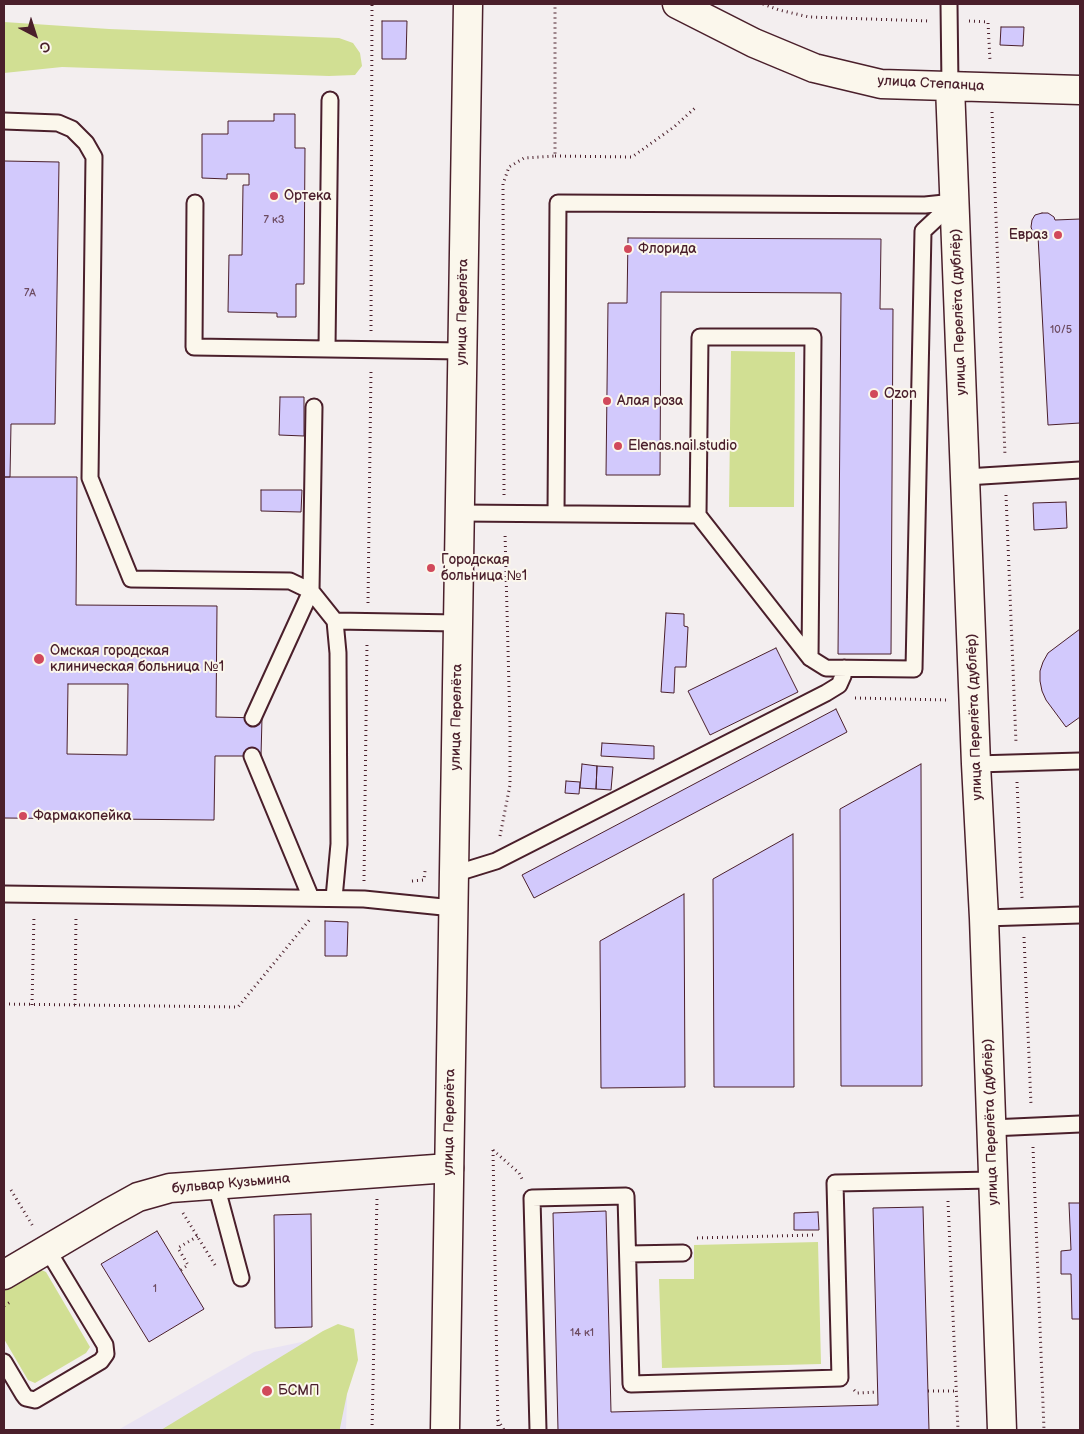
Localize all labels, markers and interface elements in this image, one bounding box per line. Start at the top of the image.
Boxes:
north arrow [10,10,60,60]
text: С [36,37,54,57]
street label: улица Степанца [877,73,985,95]
place label: Ортека [284,188,331,204]
marker: Ортека [268,190,280,202]
house number: 7 к3 [264,213,284,227]
place label: Евраз [1009,227,1048,243]
street label: улица Перелёта (дублёр) [948,228,970,396]
marker: Евраз [1052,229,1064,241]
place label: Флорида [638,241,697,257]
marker: Флорида [622,243,634,255]
street label: улица Перелёта [454,259,472,365]
house number: 7А [24,286,36,300]
house number: 10/5 [1050,323,1072,337]
place label: Ozon [884,386,917,402]
marker: Ozon [868,388,880,400]
place label: Алая роза [617,393,683,409]
marker: Алая роза [601,395,613,407]
place label: Elenas.nail.studio [628,438,737,454]
marker: Elenas.nail.studio [612,440,624,452]
place label: Городская больница №1 [441,552,527,584]
marker: Городская больница №1 [425,562,437,574]
street label: улица Перелёта (дублёр) [964,633,986,801]
place label: Омская городская клиническая больница №1 [50,643,224,676]
marker: Омская городская клиническая больница №1 [32,652,46,666]
street label: улица Перелёта [448,664,466,770]
place label: Фармакопейка [33,808,131,824]
marker: Фармакопейка [17,810,29,822]
street label: улица Перелёта (дублёр) [980,1038,1002,1206]
street label: улица Перелёта [441,1069,459,1175]
street label: бульвар Кузьмина [171,1170,291,1198]
house number: 1 [153,1282,157,1296]
house number: 14 к1 [570,1326,594,1340]
place label: БСМП [278,1383,319,1399]
marker: БСМП [260,1384,274,1398]

